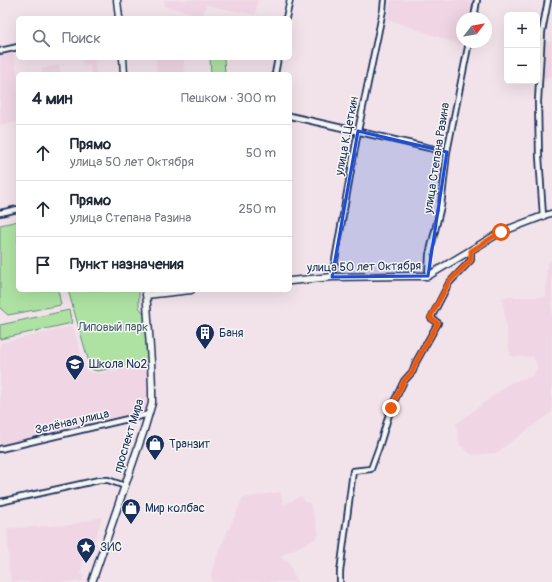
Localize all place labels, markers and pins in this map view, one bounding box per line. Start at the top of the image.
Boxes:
building icon: Баня [194,322,216,350]
place label: Баня [219,326,244,341]
school or university icon: Школа №2 [64,353,86,381]
place label: Школа №2 [89,357,148,372]
shop icon: Транзит [144,433,166,461]
place label: Транзит [169,437,210,452]
shop icon: Мир колбас [120,497,142,525]
place label: Мир колбас [145,501,205,516]
place icon: ЗИС [75,536,97,564]
place label: ЗИС [100,540,122,555]

